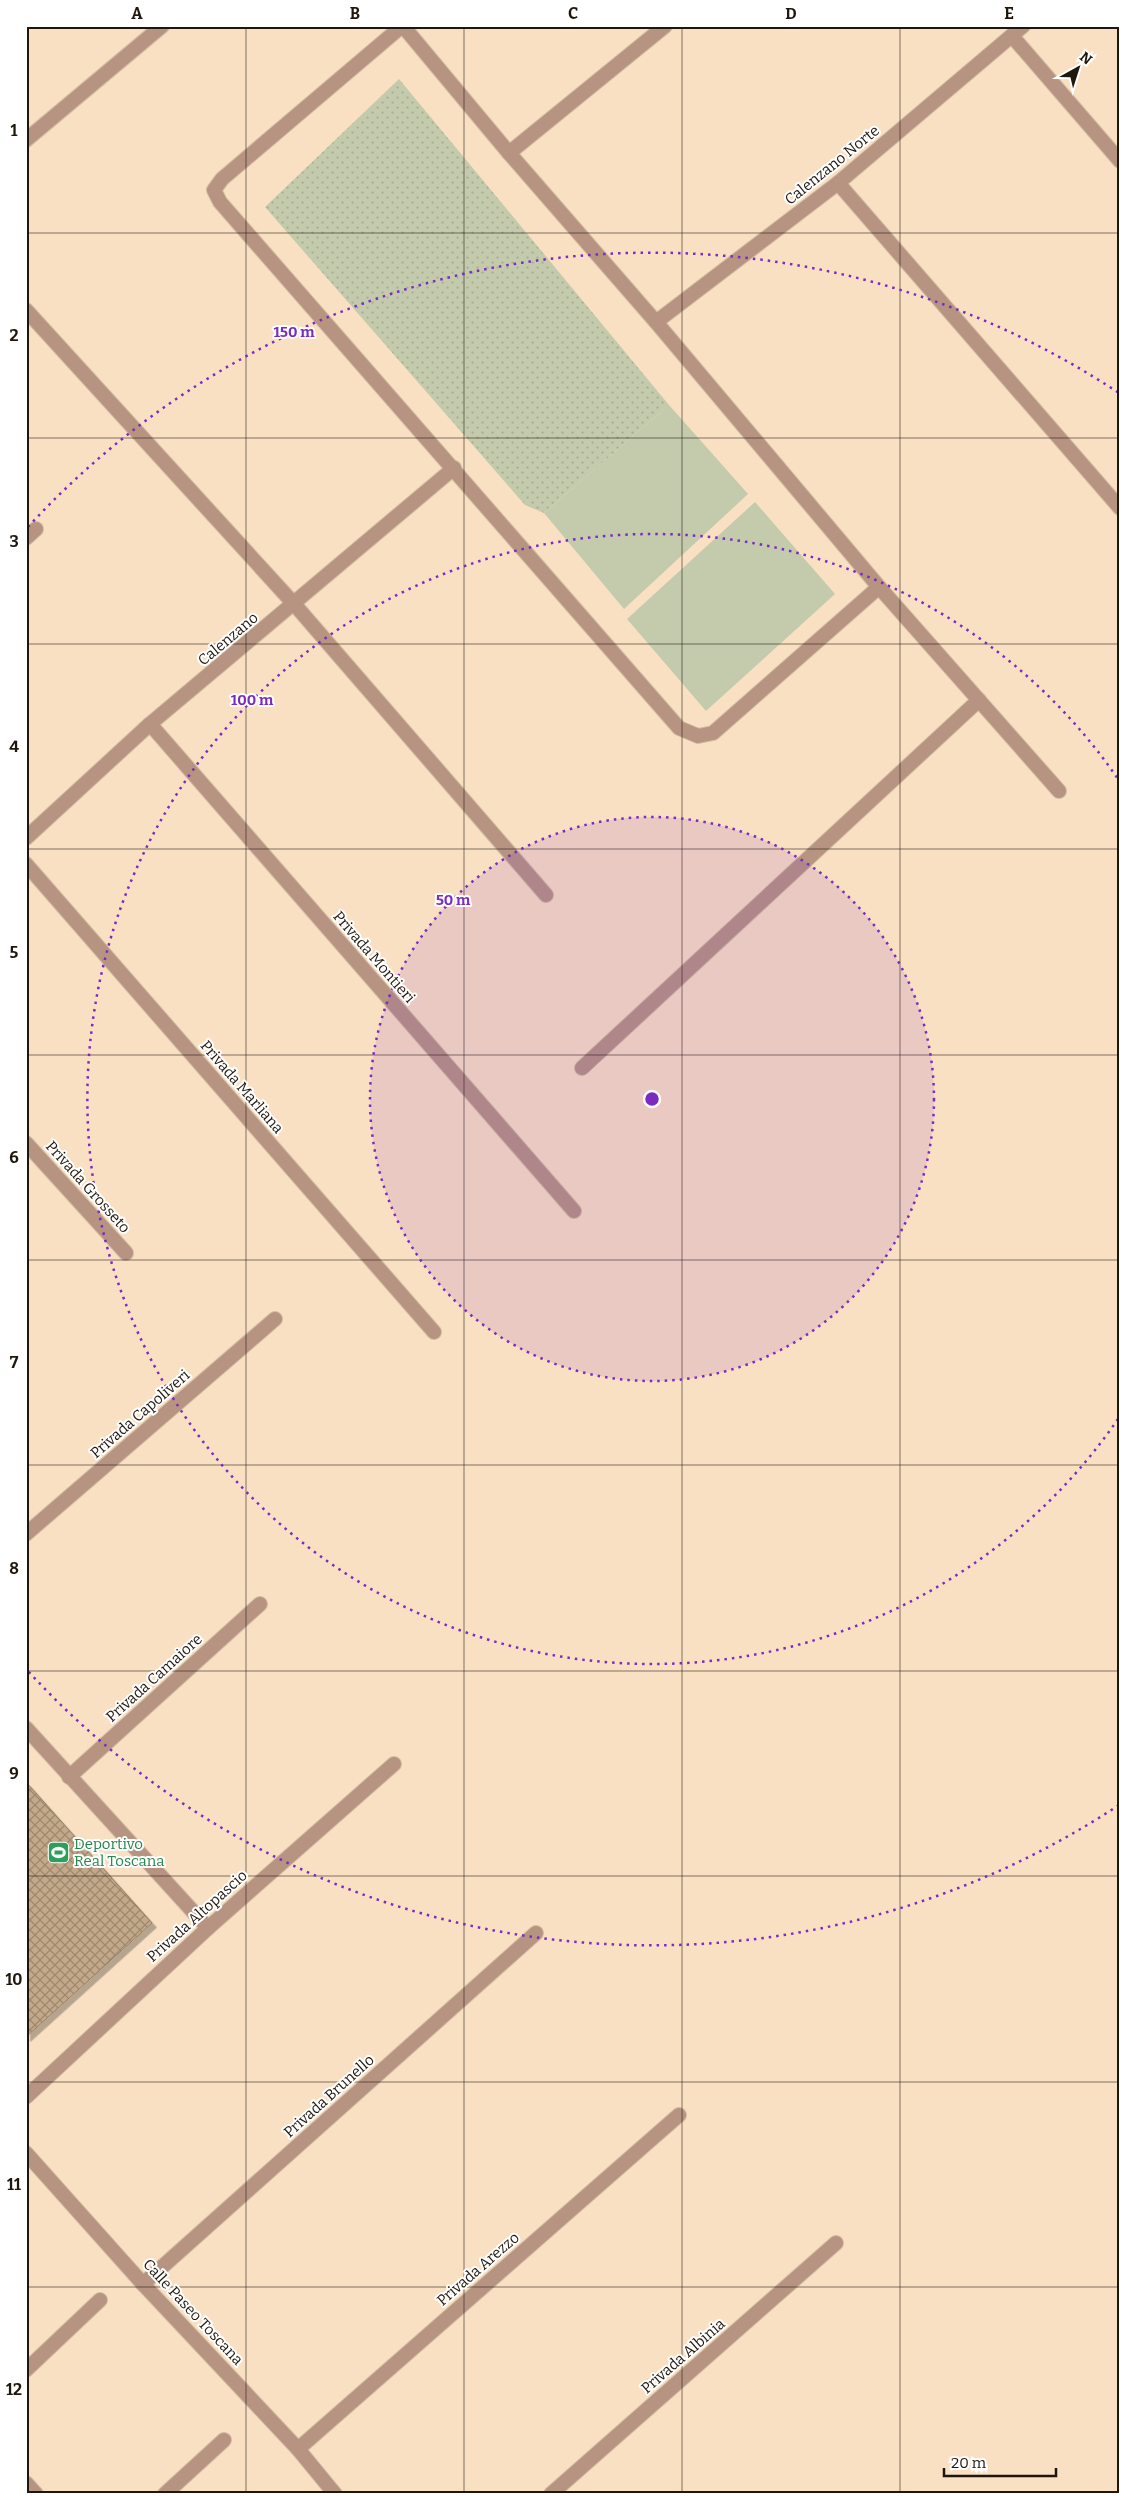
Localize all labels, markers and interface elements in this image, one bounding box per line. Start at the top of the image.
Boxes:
text: A [131,4,143,23]
text: B [350,4,360,23]
text: C [568,4,578,23]
text: D [785,4,797,23]
text: E [1004,4,1014,23]
north arrow [1054,42,1104,92]
text: N [1076,48,1096,68]
text: 1 [11,121,18,140]
street label: Calenzano Norte [781,121,883,209]
text: 150 m [273,323,315,341]
text: 2 [9,326,19,345]
text: 3 [9,532,19,551]
street label: Calenzano [194,609,262,669]
text: 100 m [231,691,274,709]
text: 4 [9,737,19,756]
text: 50 m [436,891,471,909]
street label: Privada Montieri [329,908,419,1007]
text: 5 [10,943,19,962]
street label: Privada Marliana [197,1037,287,1137]
centre of rings [643,1090,661,1108]
street label: Privada Grosseto [42,1137,134,1237]
text: 6 [9,1148,19,1167]
text: 7 [10,1353,19,1372]
street label: Privada Capoliveri [87,1366,194,1462]
text: 8 [9,1559,19,1578]
street label: Privada Camaiore [102,1630,206,1726]
text: 9 [9,1764,19,1783]
place label: Deportivo Real Toscana [74,1835,164,1870]
sports icon: Deportivo Real Toscana [46,1841,70,1865]
street label: Privada Altopascio [143,1866,251,1966]
text: 10 [5,1970,23,1989]
street label: Privada Brunello [280,2051,378,2141]
text: 11 [7,2175,21,2194]
street label: Privada Arezzo [433,2228,523,2310]
street label: Calle Paseo Toscana [139,2255,247,2369]
street label: Privada Albinia [637,2315,729,2397]
text: 12 [6,2380,22,2399]
scale bar [944,2445,1056,2477]
text: 20 m [951,2454,987,2472]

